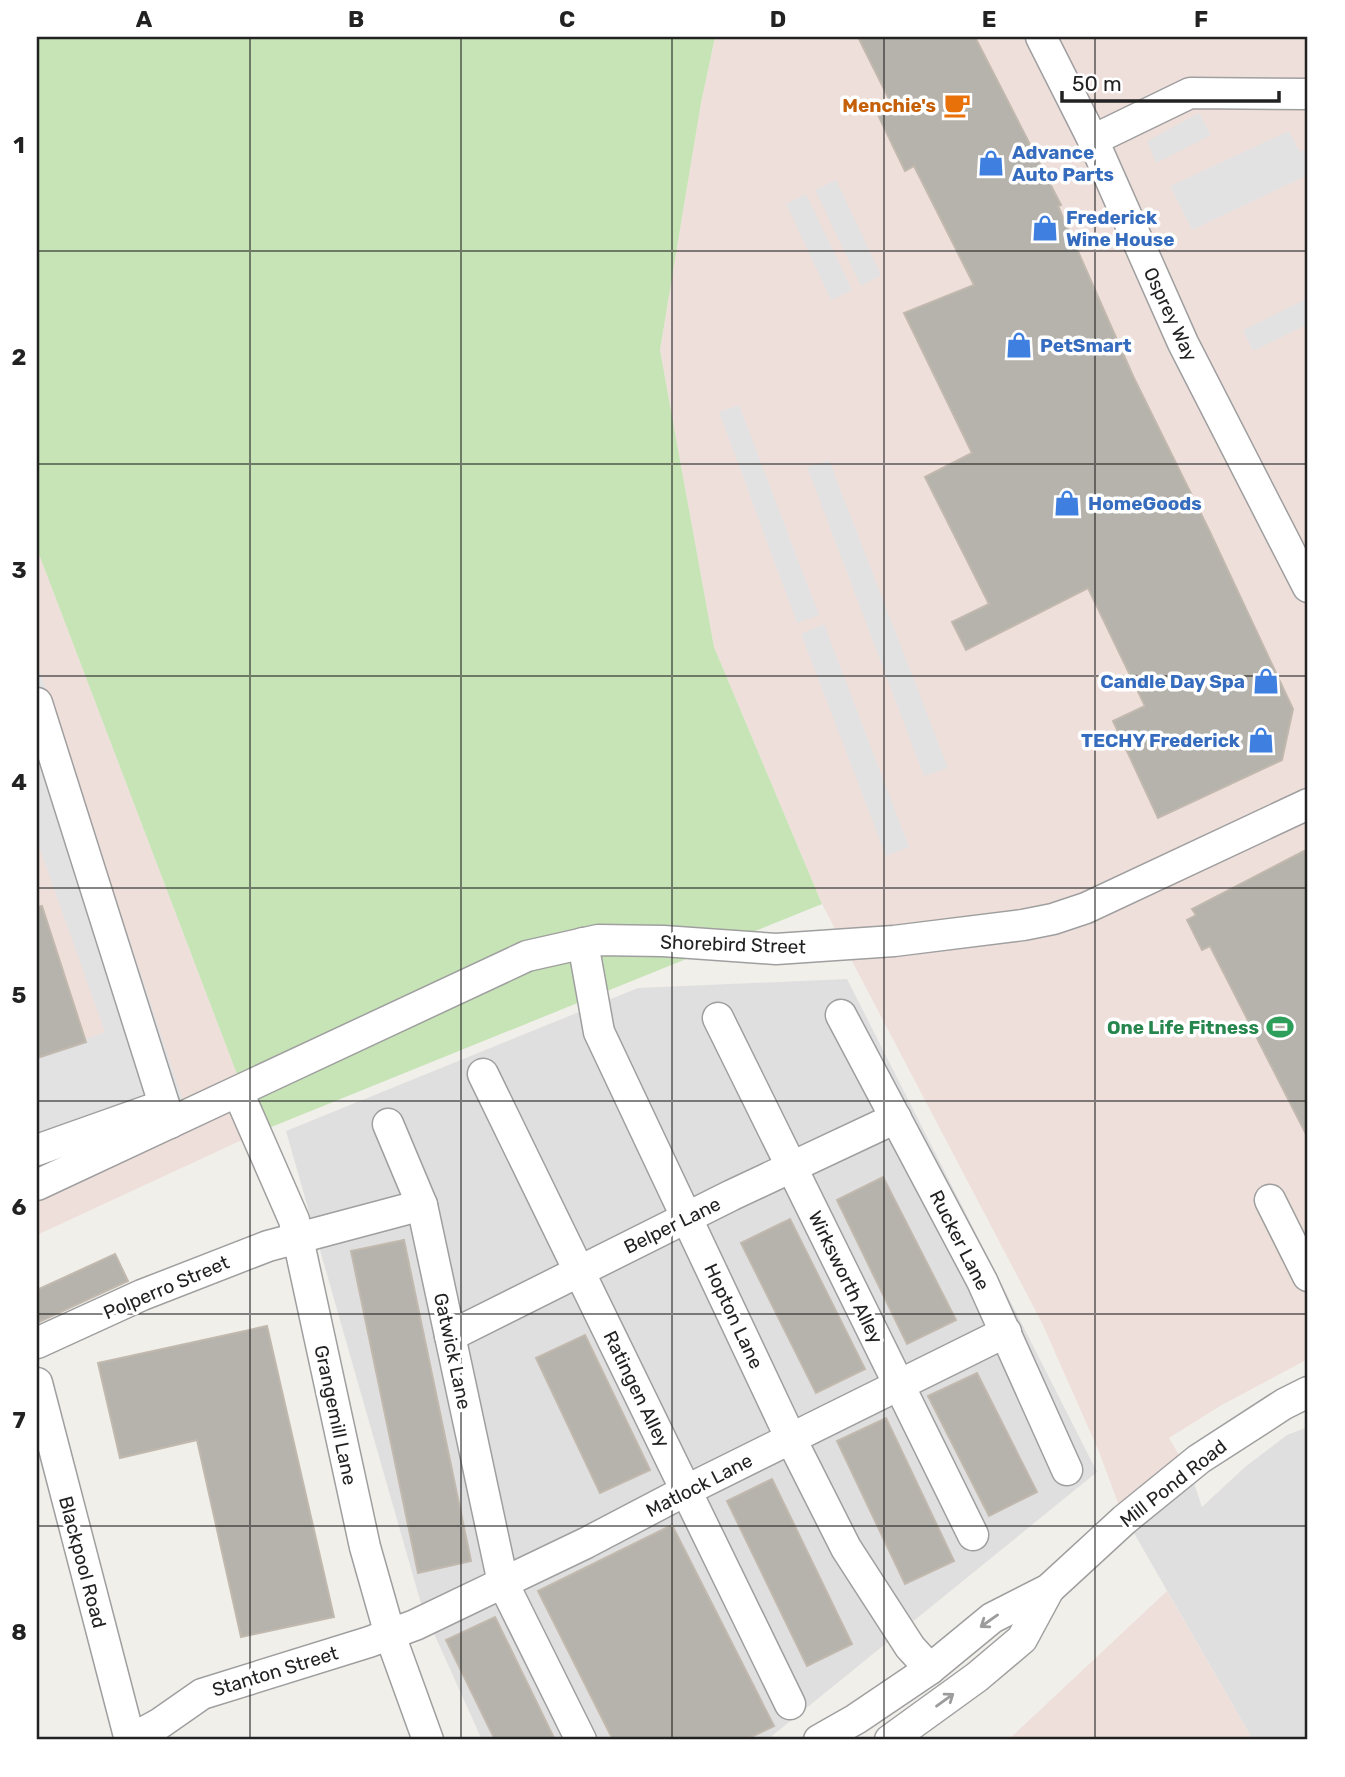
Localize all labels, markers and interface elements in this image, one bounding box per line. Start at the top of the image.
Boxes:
text: A [136,5,153,33]
text: B [348,5,364,33]
text: C [559,5,575,33]
text: D [770,5,786,33]
text: E [982,5,996,33]
text: F [1194,5,1208,33]
scale bar [1062,60,1278,104]
text: 50 m [1072,71,1122,96]
cafe icon: Menchie's [942,90,972,120]
place label: Menchie's [842,94,936,117]
text: 1 [13,131,25,159]
place label: Advance Auto Parts [1012,141,1114,186]
shop icon: Advance Auto Parts [976,148,1006,178]
place label: Frederick Wine House [1066,206,1175,251]
shop icon: Frederick Wine House [1030,213,1060,243]
street label: Osprey Way [1139,264,1202,365]
shop icon: PetSmart [1004,330,1034,360]
place label: PetSmart [1040,334,1132,357]
text: 2 [12,343,26,371]
shop icon: HomeGoods [1052,488,1082,518]
place label: HomeGoods [1088,492,1202,515]
text: 3 [11,556,27,584]
shop icon: Candle Day Spa [1251,666,1281,696]
place label: Candle Day Spa [1100,670,1245,693]
shop icon: TECHY Frederick [1246,725,1276,755]
place label: TECHY Frederick [1081,729,1240,752]
text: 4 [11,768,27,796]
street label: Shorebird Street [660,930,807,959]
text: 5 [12,981,27,1009]
sports icon: One Life Fitness [1265,1012,1295,1042]
place label: One Life Fitness [1107,1016,1259,1039]
street label: Rucker Lane [925,1186,995,1294]
street label: Belper Lane [620,1192,724,1259]
text: 6 [12,1193,27,1221]
street label: Wirksworth Alley [803,1207,888,1347]
street label: Polperro Street [100,1250,233,1324]
street label: Hopton Lane [699,1260,768,1373]
street label: Gatwick Lane [429,1291,476,1412]
street label: Ratingen Alley [598,1327,675,1451]
street label: Grangemill Lane [309,1343,362,1487]
text: 7 [12,1406,26,1434]
street label: Mill Pond Road [1115,1435,1231,1532]
street label: Matlock Lane [642,1449,756,1522]
street label: Blackpool Road [54,1494,111,1631]
one-way arrow [980,1614,999,1628]
text: 8 [11,1618,27,1646]
street label: Stanton Street [209,1641,341,1702]
one-way arrow [935,1693,954,1707]

